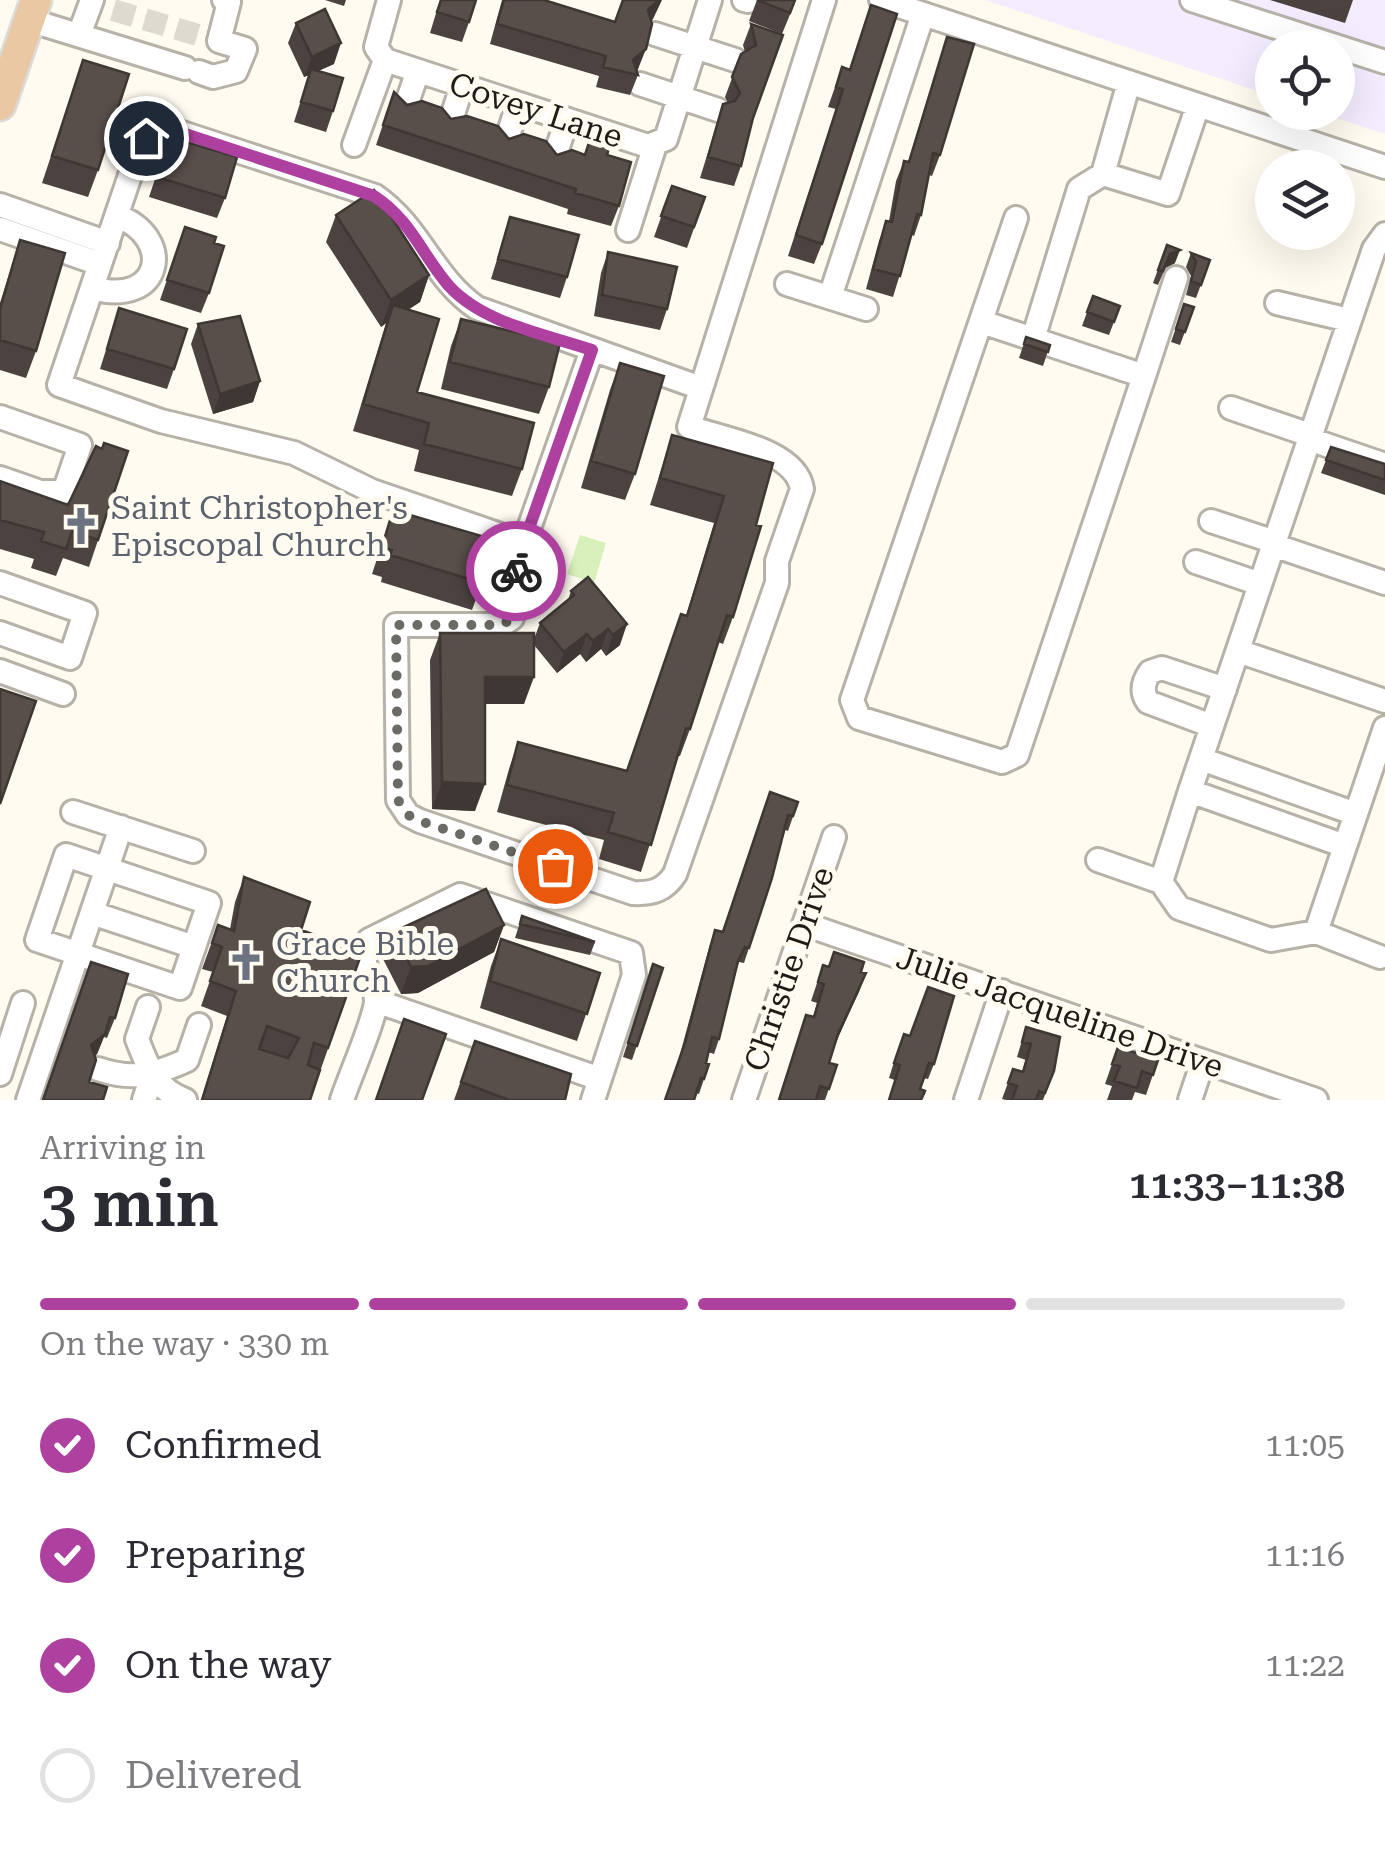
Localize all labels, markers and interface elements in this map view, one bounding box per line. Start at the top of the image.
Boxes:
map controls [1255,30,1355,250]
button: locate [1255,30,1355,130]
street label: Covey Lane [445,64,627,156]
pin [104,96,189,181]
icon: home [119,111,174,166]
button: layers [1255,150,1355,250]
place label: Saint Christopher's Episcopal Church [111,489,408,564]
church icon: Saint Christopher's Episcopal Church [60,505,102,547]
courier [466,521,566,621]
icon: bike [489,544,544,599]
pin [513,824,598,909]
icon: bag [528,839,583,894]
street label: Christie Drive [736,862,842,1076]
place label: Grace Bible Church [276,925,454,1000]
street label: Julie Jacqueline Drive [892,938,1228,1086]
church icon: Grace Bible Church [225,941,267,983]
text: Arriving in [40,1129,205,1167]
text: 11:33–11:38 [1129,1163,1345,1207]
text: 3 min [40,1166,219,1242]
text: On the way · 330 m [40,1325,329,1363]
icon: check [40,1418,95,1473]
text: Confirmed [125,1423,322,1467]
text: 11:05 [1265,1426,1345,1464]
icon: check [40,1528,95,1583]
text: Preparing [125,1533,305,1577]
text: 11:16 [1265,1536,1345,1574]
icon: check [40,1638,95,1693]
text: On the way [125,1643,331,1687]
text: 11:22 [1265,1646,1345,1684]
text: Delivered [125,1753,302,1797]

